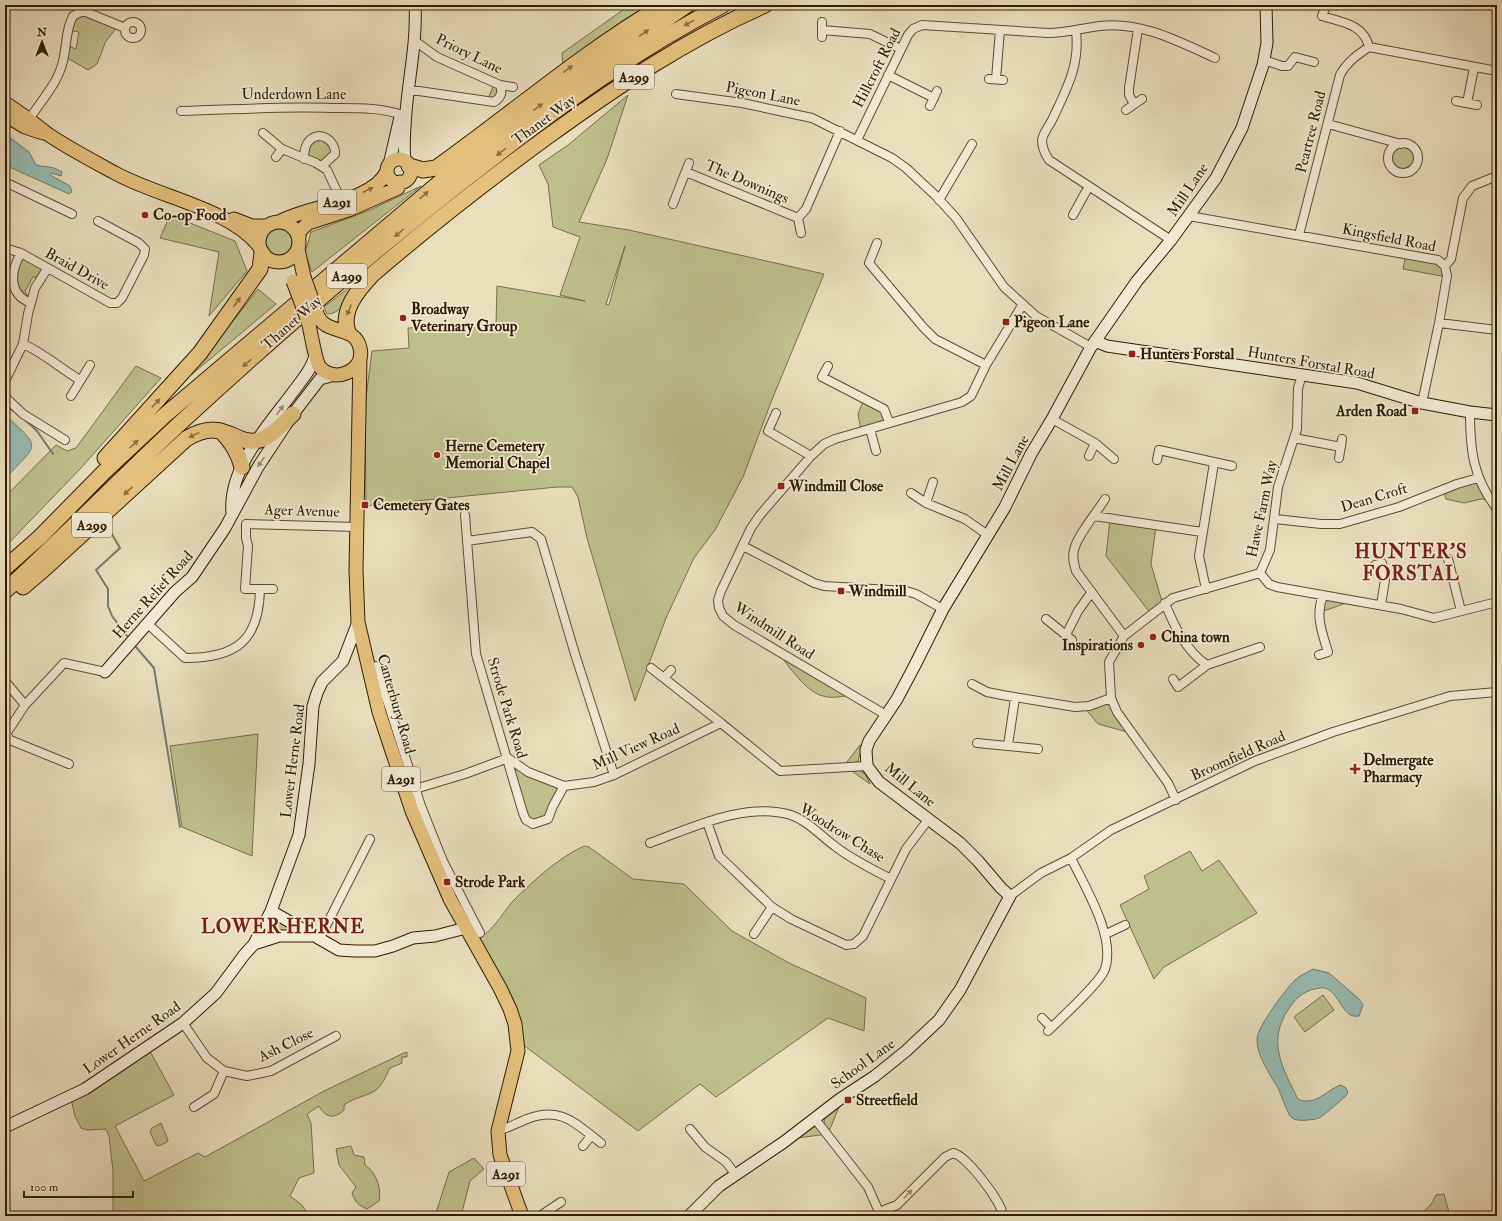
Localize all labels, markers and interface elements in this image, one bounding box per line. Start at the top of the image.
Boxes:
one-way arrow [683,20,695,27]
north arrow [22,22,62,62]
street label: Hillcroft Road [849,24,905,111]
text: N [36,26,48,39]
one-way arrow [639,29,650,37]
street label: Priory Lane [433,30,505,78]
one-way arrow [563,65,574,73]
road number: A299 [614,65,654,89]
street label: Pigeon Lane [724,77,802,111]
street label: Underdown Lane [242,85,346,104]
street label: Peartree Road [1292,88,1331,175]
street label: Thanet Way [509,90,580,149]
one-way arrow [533,103,544,112]
one-way arrow [495,147,506,156]
street label: The Downings [702,156,792,208]
street label: Mill Lane [1163,160,1213,220]
one-way arrow [362,186,374,192]
road number: A291 [318,190,356,214]
one-way arrow [419,191,430,200]
place label: Co-op Food [153,206,227,226]
marker: Co-op Food [140,210,150,220]
street label: Kingsfield Road [1341,220,1438,256]
one-way arrow [394,228,405,237]
street label: Braid Drive [42,244,112,294]
road number: A299 [327,264,367,288]
street label: Thanet Way [258,291,326,354]
one-way arrow [233,297,241,307]
place label: Broadway Veterinary Group [410,300,518,337]
one-way arrow [345,304,351,316]
marker: Broadway Veterinary Group [398,313,408,323]
place label: Pigeon Lane [1014,313,1090,333]
marker: Pigeon Lane [1001,317,1011,327]
street label: Hunters Forstal Road [1246,342,1377,384]
place label: Hunters Forstal [1140,345,1235,364]
marker: Hunters Forstal [1127,349,1137,359]
one-way arrow [242,358,252,367]
one-way arrow [151,398,160,409]
place label: Arden Road [1335,402,1408,421]
one-way arrow [276,404,285,415]
marker: Arden Road [1410,406,1420,416]
one-way arrow [188,432,199,438]
street label: Mill Lane [988,432,1034,494]
place label: Herne Cemetery Memorial Chapel [444,437,550,474]
one-way arrow [129,439,139,448]
marker: Herne Cemetery Memorial Chapel [432,450,442,460]
one-way arrow [257,456,265,467]
street label: Hawe Farm Way [1242,458,1282,559]
place label: Windmill Close [788,477,884,496]
street label: Dean Croft [1338,479,1410,517]
marker: Windmill Close [776,481,786,491]
one-way arrow [123,487,133,496]
place label: Cemetery Gates [373,496,470,516]
street label: Ager Avenue [263,500,340,522]
marker: Cemetery Gates [360,500,370,510]
road number: A299 [72,513,112,537]
district label: HUNTER'S FORSTAL [1355,540,1467,586]
street label: Herne Relief Road [109,547,198,643]
place label: Windmill [848,582,907,601]
marker: Windmill [836,586,846,596]
street label: Windmill Road [729,597,818,664]
place label: China town [1161,628,1230,647]
marker: China town [1148,632,1158,642]
place label: Inspirations [1062,636,1133,656]
marker: Inspirations [1136,640,1146,650]
street label: Canterbury Road [373,652,420,757]
street label: Strode Park Road [483,655,532,761]
street label: Lower Herne Road [277,702,309,819]
street label: Mill View Road [589,719,683,775]
street label: Broomfield Road [1188,726,1289,785]
place label: Delmergate Pharmacy [1363,751,1434,788]
street label: Mill Lane [881,759,939,811]
marker: Delmergate Pharmacy [1350,764,1360,774]
road number: A291 [382,767,420,791]
street label: Woodrow Chase [795,799,888,867]
place label: Strode Park [455,873,526,892]
marker: Strode Park [442,877,452,887]
district label: LOWER HERNE [201,915,365,939]
street label: Lower Herne Road [80,997,185,1079]
street label: Ash Close [254,1024,317,1067]
street label: School Lane [827,1034,899,1094]
place label: Streetfield [856,1091,918,1110]
marker: Streetfield [843,1095,853,1105]
road number: A291 [487,1162,525,1186]
scale bar [24,1173,133,1199]
text: 100 m [30,1180,59,1195]
one-way arrow [903,1189,913,1199]

